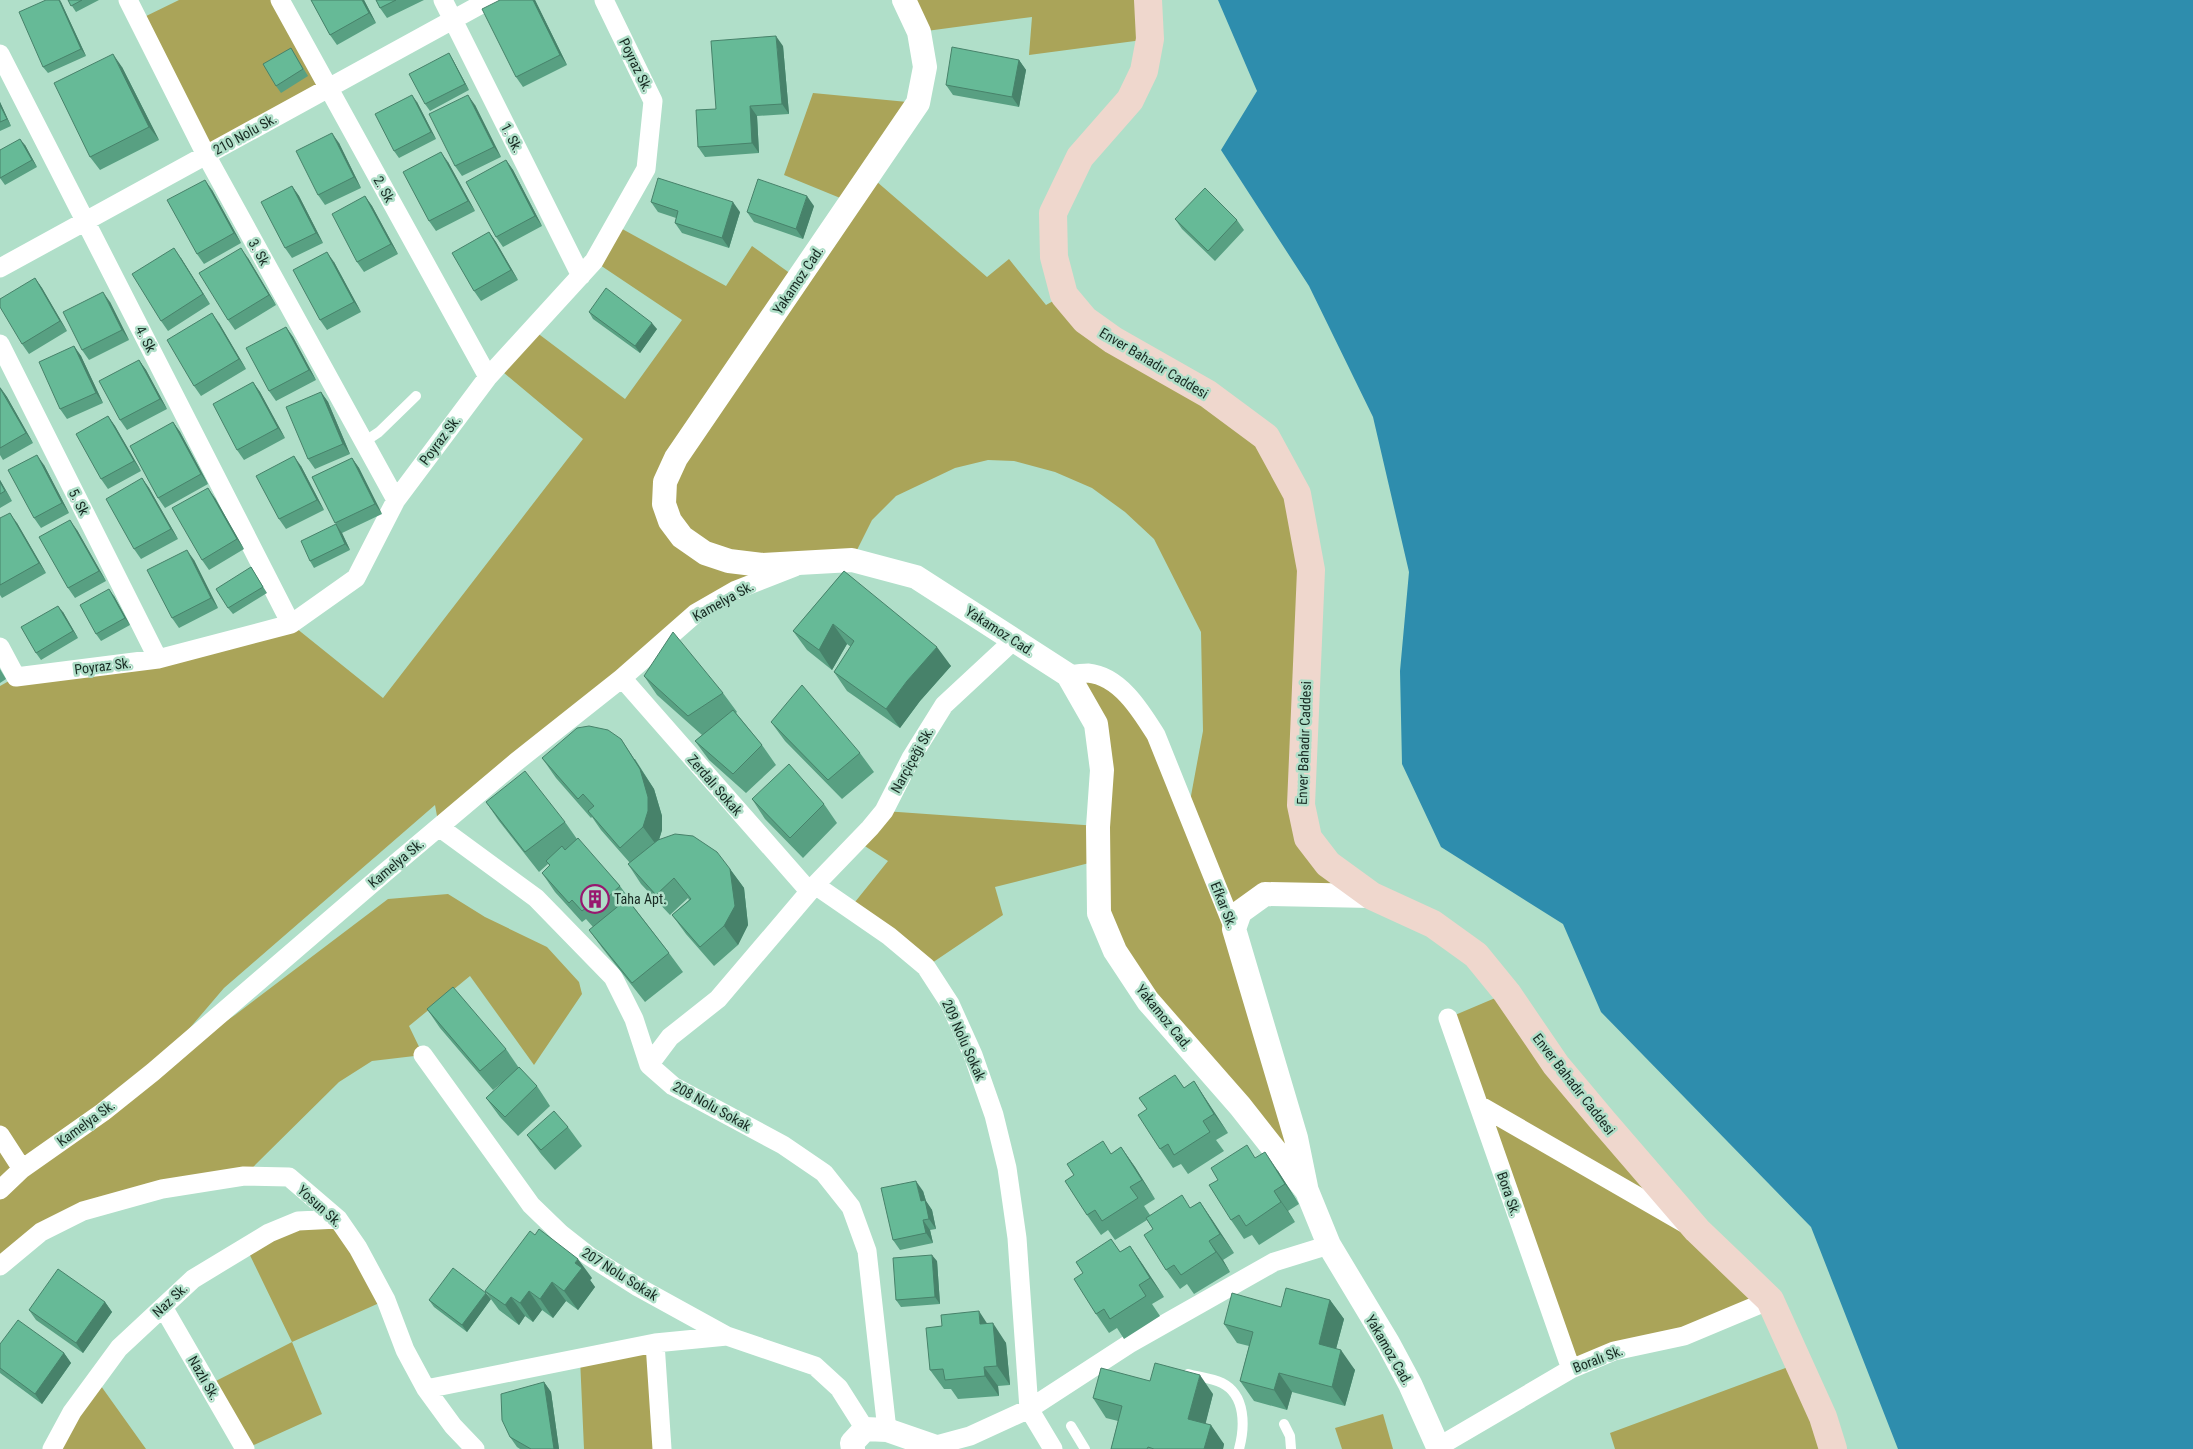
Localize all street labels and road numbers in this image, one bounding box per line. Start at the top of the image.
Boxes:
street label: Poyraz Sk. [616,36,656,94]
street label: 210 Nolu Sk. [210,110,280,158]
street label: 1. Sk. [498,121,526,155]
street label: 2. Sk [370,173,398,205]
street label: 3. Sk [245,236,273,268]
street label: Yakamoz Cad. [769,243,827,317]
street label: 4. Sk [133,323,160,355]
street label: Enver Bahadır Caddesi [1097,324,1211,402]
street label: Poyraz Sk. [416,412,464,468]
street label: 5. Sk [66,486,93,518]
street label: Kamelya Sk. [690,578,756,624]
street label: Yakamoz Cad. [963,603,1037,659]
street label: Poyraz Sk. [73,655,133,677]
street label: Enver Bahadır Caddesi [1294,681,1314,805]
street label: Narçiçeği Sk. [887,724,937,796]
street label: Zerdalı Sokak [684,751,746,819]
street label: Kamelya Sk. [365,835,427,891]
street label: Efkar Sk. [1207,879,1241,931]
street label: Yakamoz Cad. [1133,981,1195,1053]
street label: 209 Nolu Sokak [939,997,989,1083]
street label: Enver Bahadır Caddesi [1530,1030,1618,1138]
street label: 208 Nolu Sokak [670,1078,754,1134]
street label: Kamelya Sk. [54,1097,118,1149]
street label: Bora Sk. [1494,1170,1524,1218]
street label: Yosun Sk. [294,1182,346,1230]
street label: 207 Nolu Sokak [579,1244,661,1304]
street label: Naz Sk. [149,1280,191,1320]
street label: Yakamoz Cad. [1362,1312,1416,1388]
street label: Boralı Sk. [1571,1342,1625,1376]
street label: Nazlı Sk. [185,1353,223,1403]

